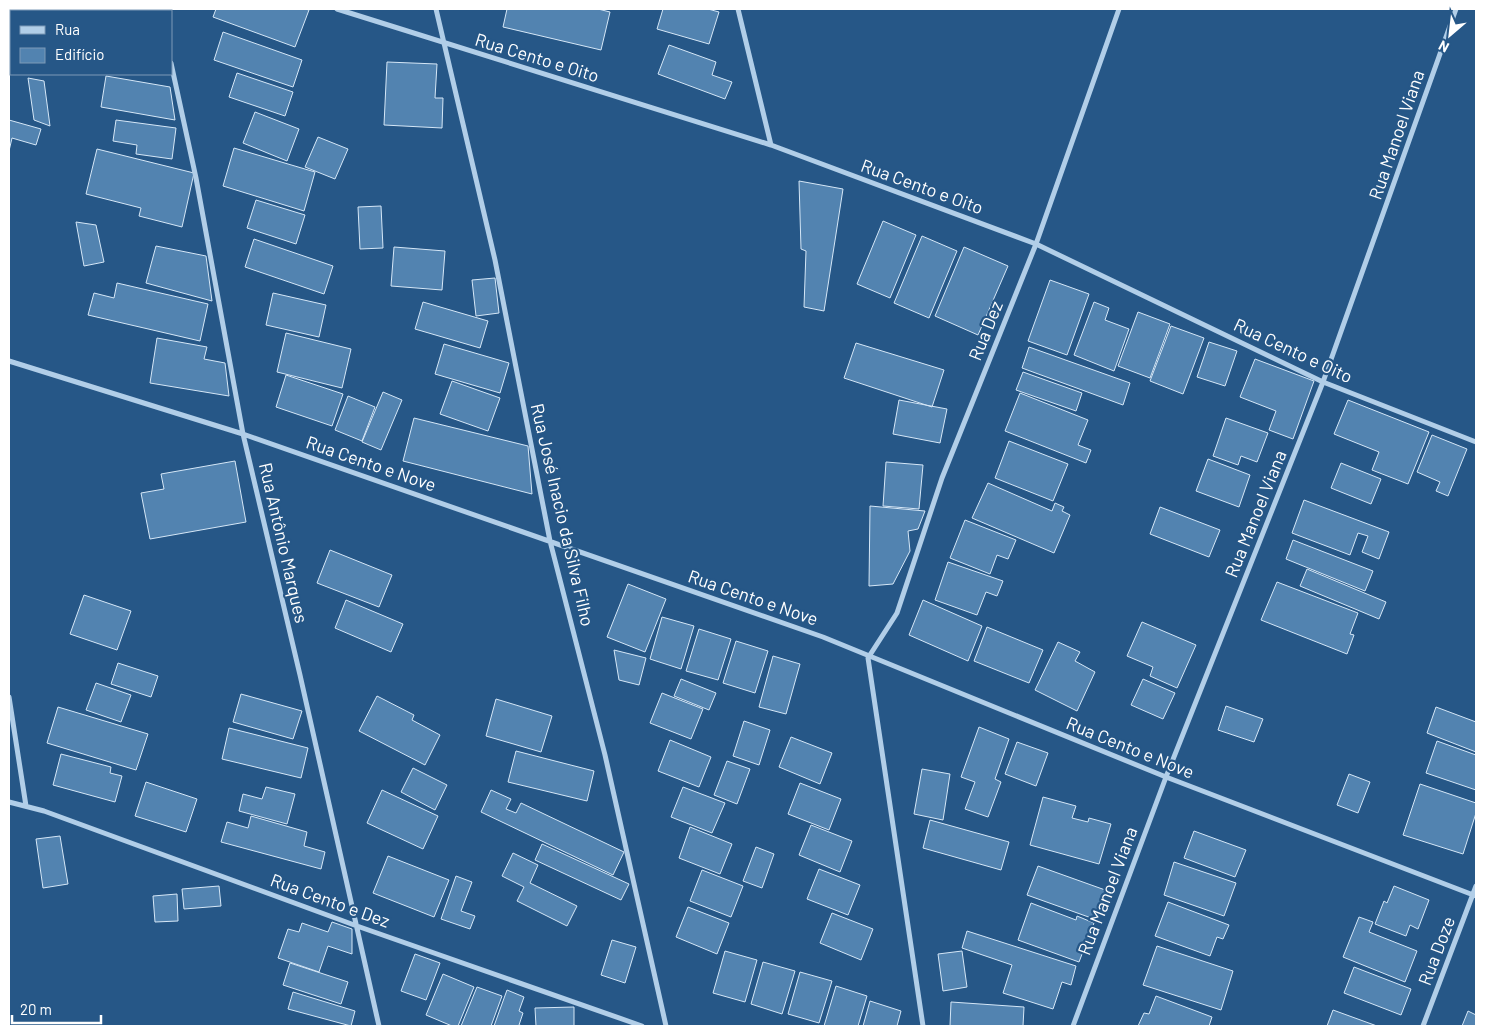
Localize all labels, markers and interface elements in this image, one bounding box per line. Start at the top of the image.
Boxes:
legend [10,10,172,75]
north arrow [1425,10,1475,60]
text: Rua [55,20,80,38]
street label: Rua Cento e Oito [473,28,602,86]
text: N [1436,37,1452,57]
text: Edifício [55,45,104,63]
street label: Rua Manoel Viana [1364,67,1429,202]
street label: Rua Cento e Oito [858,154,986,218]
street label: Rua Dez [963,298,1007,364]
street label: Rua Cento e Oito [1231,313,1356,387]
street label: Rua José Inacio da Silva Filho [527,401,599,628]
street label: Rua Cento e Nove [303,431,439,496]
street label: Rua Manoel Viana [1219,447,1291,581]
street label: Rua Antônio Marques [255,460,313,625]
street label: Rua Cento e Nove [685,565,821,630]
street label: Rua Cento e Nove [1063,711,1198,783]
street label: Rua Manoel Viana [1073,823,1142,958]
street label: Rua Cento e Dez [268,868,393,932]
street label: Rua Doze [1413,913,1459,988]
scale bar [12,992,101,1024]
text: 20 m [20,1000,52,1018]

